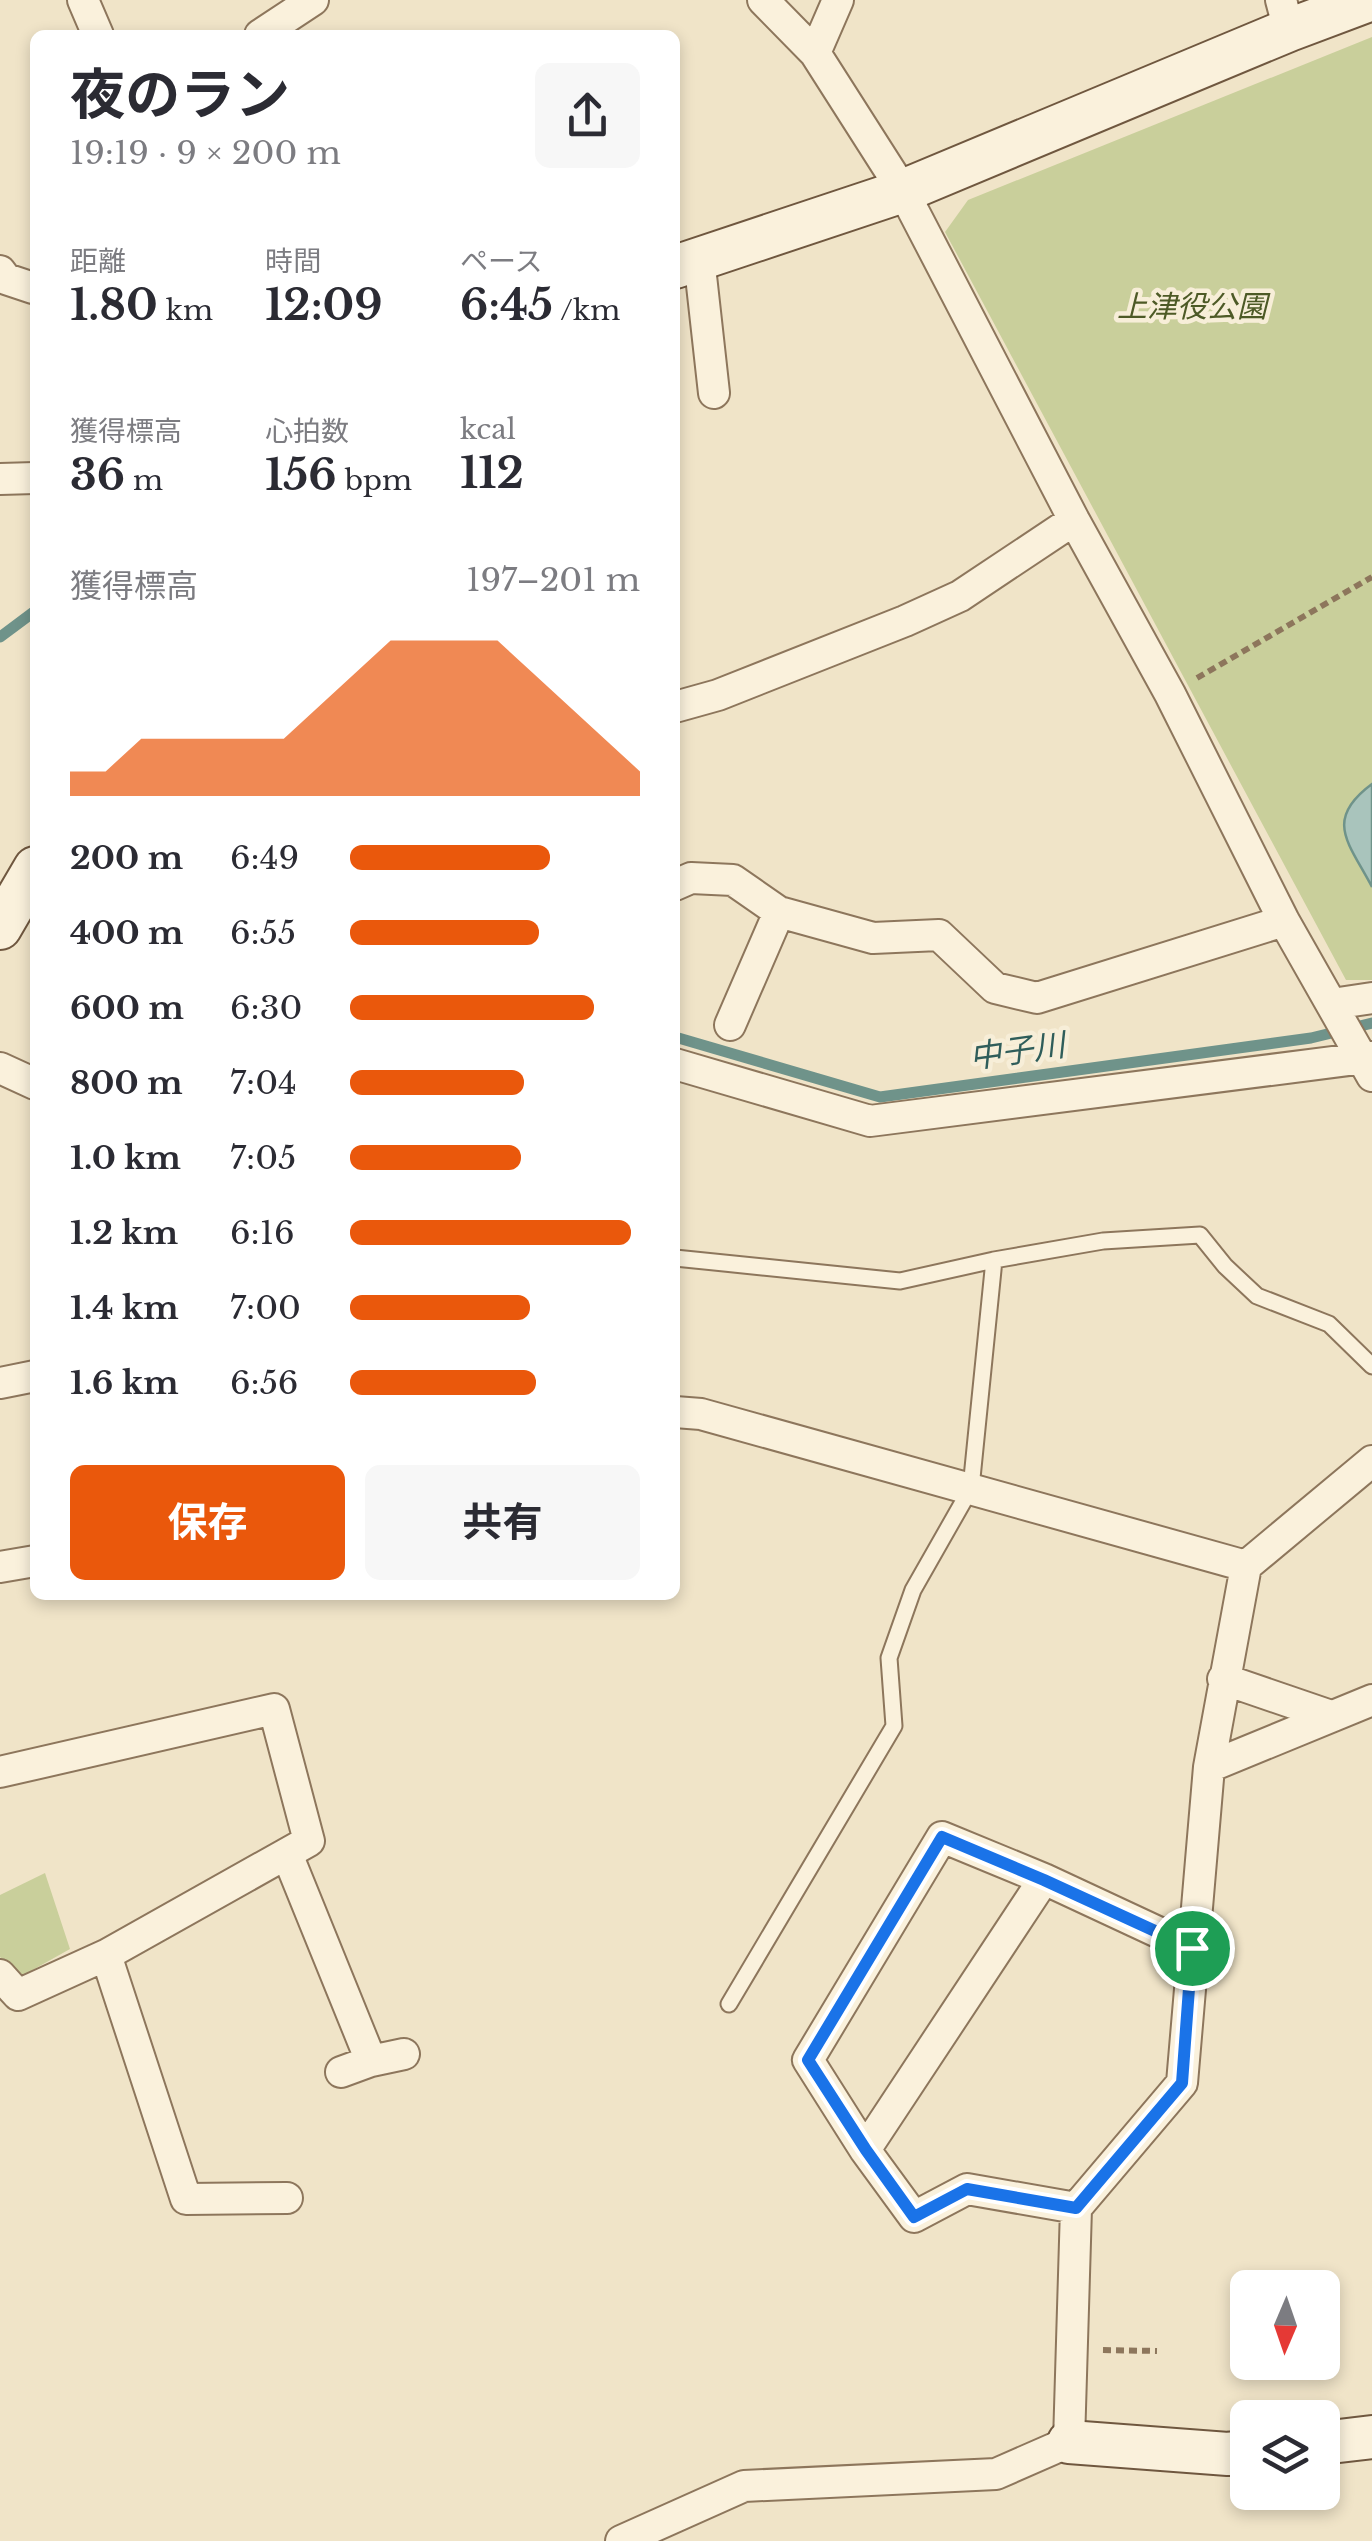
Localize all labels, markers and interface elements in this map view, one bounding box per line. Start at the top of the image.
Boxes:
text: 夜のラン [70,61,290,129]
button: share [535,63,640,168]
text: 19:19 · 9 × 200 m [70,133,341,173]
text: 距離 [70,244,126,279]
text: 時間 [265,244,321,279]
text: ペース [460,244,543,279]
text: 1.80 [70,279,158,331]
text: 12:09 [265,279,383,331]
text: 6:45 [460,279,553,331]
park label: 上津役公園 [1117,288,1271,325]
text: km [158,293,213,328]
text: /km [553,293,620,328]
text: kcal [460,412,516,447]
text: 獲得標高 [70,414,182,449]
text: 心拍数 [265,414,349,449]
text: 112 [460,447,524,499]
text: 36 [70,449,125,501]
text: 156 [265,449,337,501]
text: m [125,463,163,498]
text: bpm [337,463,412,498]
text: 197–201 m [466,560,640,600]
text: 獲得標高 [70,566,198,606]
text: 200 m [70,838,183,878]
text: 6:49 [230,838,299,878]
text: 400 m [70,913,183,953]
text: 6:55 [230,913,296,953]
text: 600 m [70,988,184,1028]
text: 6:30 [230,988,302,1028]
water label: 中子川 [967,1024,1070,1077]
text: 800 m [70,1063,183,1103]
text: 7:04 [230,1063,297,1103]
text: 1.0 km [70,1138,181,1178]
text: 7:05 [230,1138,296,1178]
text: 1.2 km [70,1213,178,1253]
text: 6:16 [230,1213,295,1253]
text: 1.4 km [70,1288,179,1328]
text: 7:00 [230,1288,301,1328]
text: 1.6 km [70,1363,179,1403]
text: 6:56 [230,1363,298,1403]
button: 保存 [70,1465,345,1580]
button: 共有 [365,1465,640,1580]
pin [1150,1906,1235,1991]
icon: arrive [1165,1921,1220,1976]
north arrow [1230,2270,1340,2380]
map controls [1230,2270,1340,2510]
button: layers [1230,2400,1340,2510]

